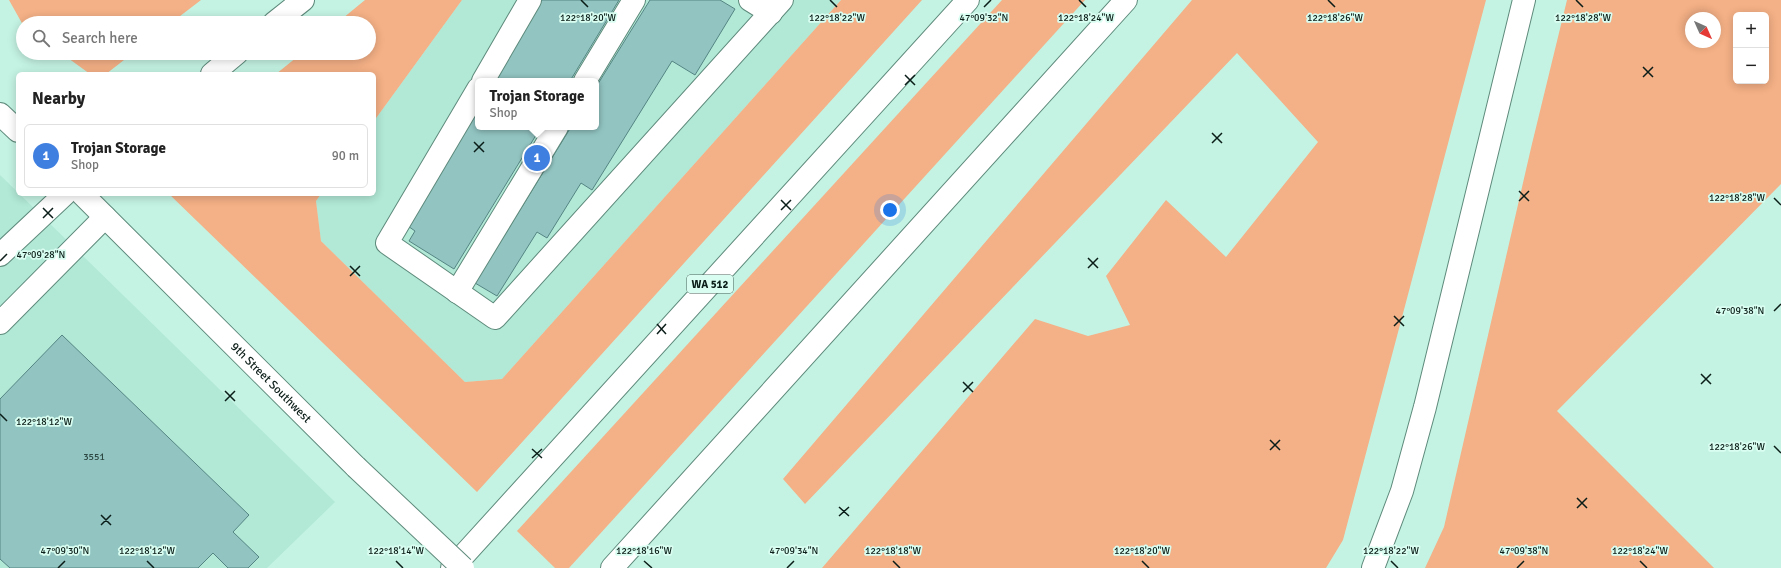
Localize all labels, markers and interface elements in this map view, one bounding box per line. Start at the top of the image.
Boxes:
text: 122°18'20"W [560,12,616,24]
text: 122°18'22"W [809,12,865,24]
text: 47°09'32"N [960,12,1008,24]
text: 122°18'24"W [1058,12,1114,24]
text: 122°18'26"W [1307,12,1363,24]
text: 122°18'28"W [1555,12,1611,24]
north arrow [1685,12,1721,48]
map controls [1733,12,1769,84]
button: + [1733,12,1769,48]
search box [16,16,376,60]
icon: search [30,27,52,49]
text: Search here [62,29,138,47]
button: − [1733,48,1769,84]
popup [475,78,599,130]
text: Trojan Storage [490,87,584,105]
text: Nearby [32,88,85,109]
text: Shop [490,105,517,121]
text: Trojan Storage [71,139,166,157]
pin: 1 [524,143,550,173]
text: 1 [42,148,50,164]
text: 90 m [332,148,359,164]
text: Shop [71,157,99,173]
text: 122°18'28"W [1709,192,1765,204]
your location [880,200,900,220]
text: 47°09'28"N [17,249,65,261]
road number: WA 512 [687,275,733,293]
text: 47°09'38"N [1716,305,1764,317]
street label: 9th Street Southwest [228,339,315,426]
text: 122°18'12"W [16,416,72,428]
text: 122°18'26"W [1709,441,1765,453]
house number: 3551 [83,451,105,463]
text: 47°09'30"N [41,545,89,557]
text: 122°18'12"W [119,545,175,557]
text: 122°18'14"W [368,545,424,557]
text: 122°18'16"W [616,545,672,557]
text: 47°09'34"N [770,545,818,557]
text: 122°18'18"W [865,545,921,557]
text: 122°18'20"W [1114,545,1170,557]
text: 122°18'22"W [1363,545,1419,557]
text: 47°09'38"N [1500,545,1548,557]
text: 122°18'24"W [1612,545,1668,557]

